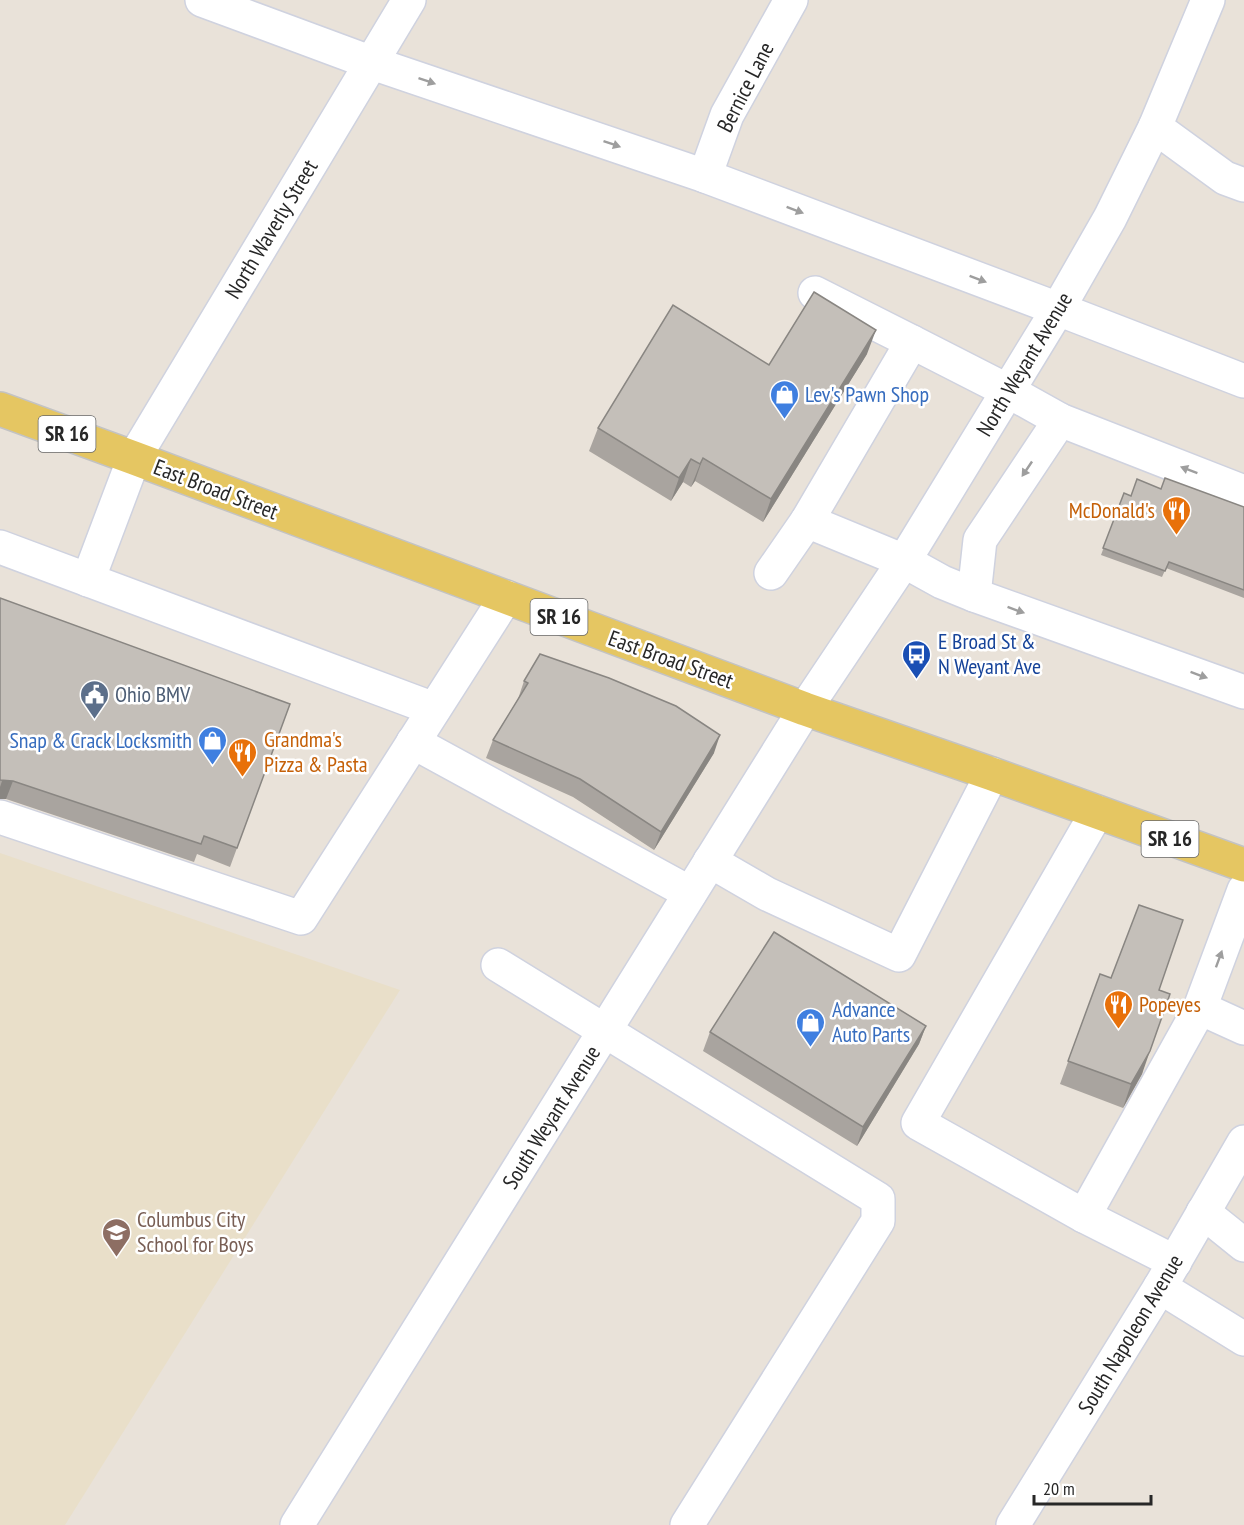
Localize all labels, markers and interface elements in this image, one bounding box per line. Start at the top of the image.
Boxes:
street label: Bernice Lane [710,37,780,137]
one-way arrow [418,77,436,87]
one-way arrow [603,140,621,149]
street label: North Waverly Street [218,154,324,304]
one-way arrow [786,205,804,215]
one-way arrow [969,274,987,284]
street label: North Weyant Avenue [970,287,1078,441]
shop icon: Lev's Pawn Shop [768,378,800,420]
place label: Lev's Pawn Shop [805,380,929,408]
road number: SR 16 [38,416,96,452]
street label: East Broad Street [150,452,282,526]
one-way arrow [1022,461,1033,477]
one-way arrow [1180,465,1198,475]
restaurant icon: McDonald's [1160,494,1192,536]
place label: McDonald's [1069,496,1155,524]
road number: SR 16 [530,599,588,635]
one-way arrow [1007,605,1025,615]
street label: East Broad Street [605,623,737,695]
place label: E Broad St & N Weyant Ave [938,627,1041,680]
bus stop icon: E Broad St & N Weyant Ave [901,638,933,680]
one-way arrow [1190,671,1208,681]
public building icon: Ohio BMV [78,678,110,720]
place label: Ohio BMV [115,680,191,708]
shop icon: Snap & Crack Locksmith [197,724,229,766]
place label: Grandma's Pizza & Pasta [264,725,368,778]
place label: Snap & Crack Locksmith [9,726,192,754]
restaurant icon: Grandma's Pizza & Pasta [227,736,259,778]
road number: SR 16 [1142,821,1198,857]
one-way arrow [1214,950,1224,968]
restaurant icon: Popeyes [1102,988,1134,1030]
place label: Popeyes [1139,990,1201,1018]
place label: Advance Auto Parts [832,995,910,1048]
shop icon: Advance Auto Parts [795,1006,827,1048]
street label: South Weyant Avenue [496,1040,606,1194]
place label: Columbus City School for Boys [137,1205,254,1258]
school or university icon: Columbus City School for Boys [100,1216,132,1258]
street label: South Napoleon Avenue [1071,1249,1189,1419]
scale bar [1034,1468,1151,1506]
text: 20 m [1043,1477,1075,1500]

